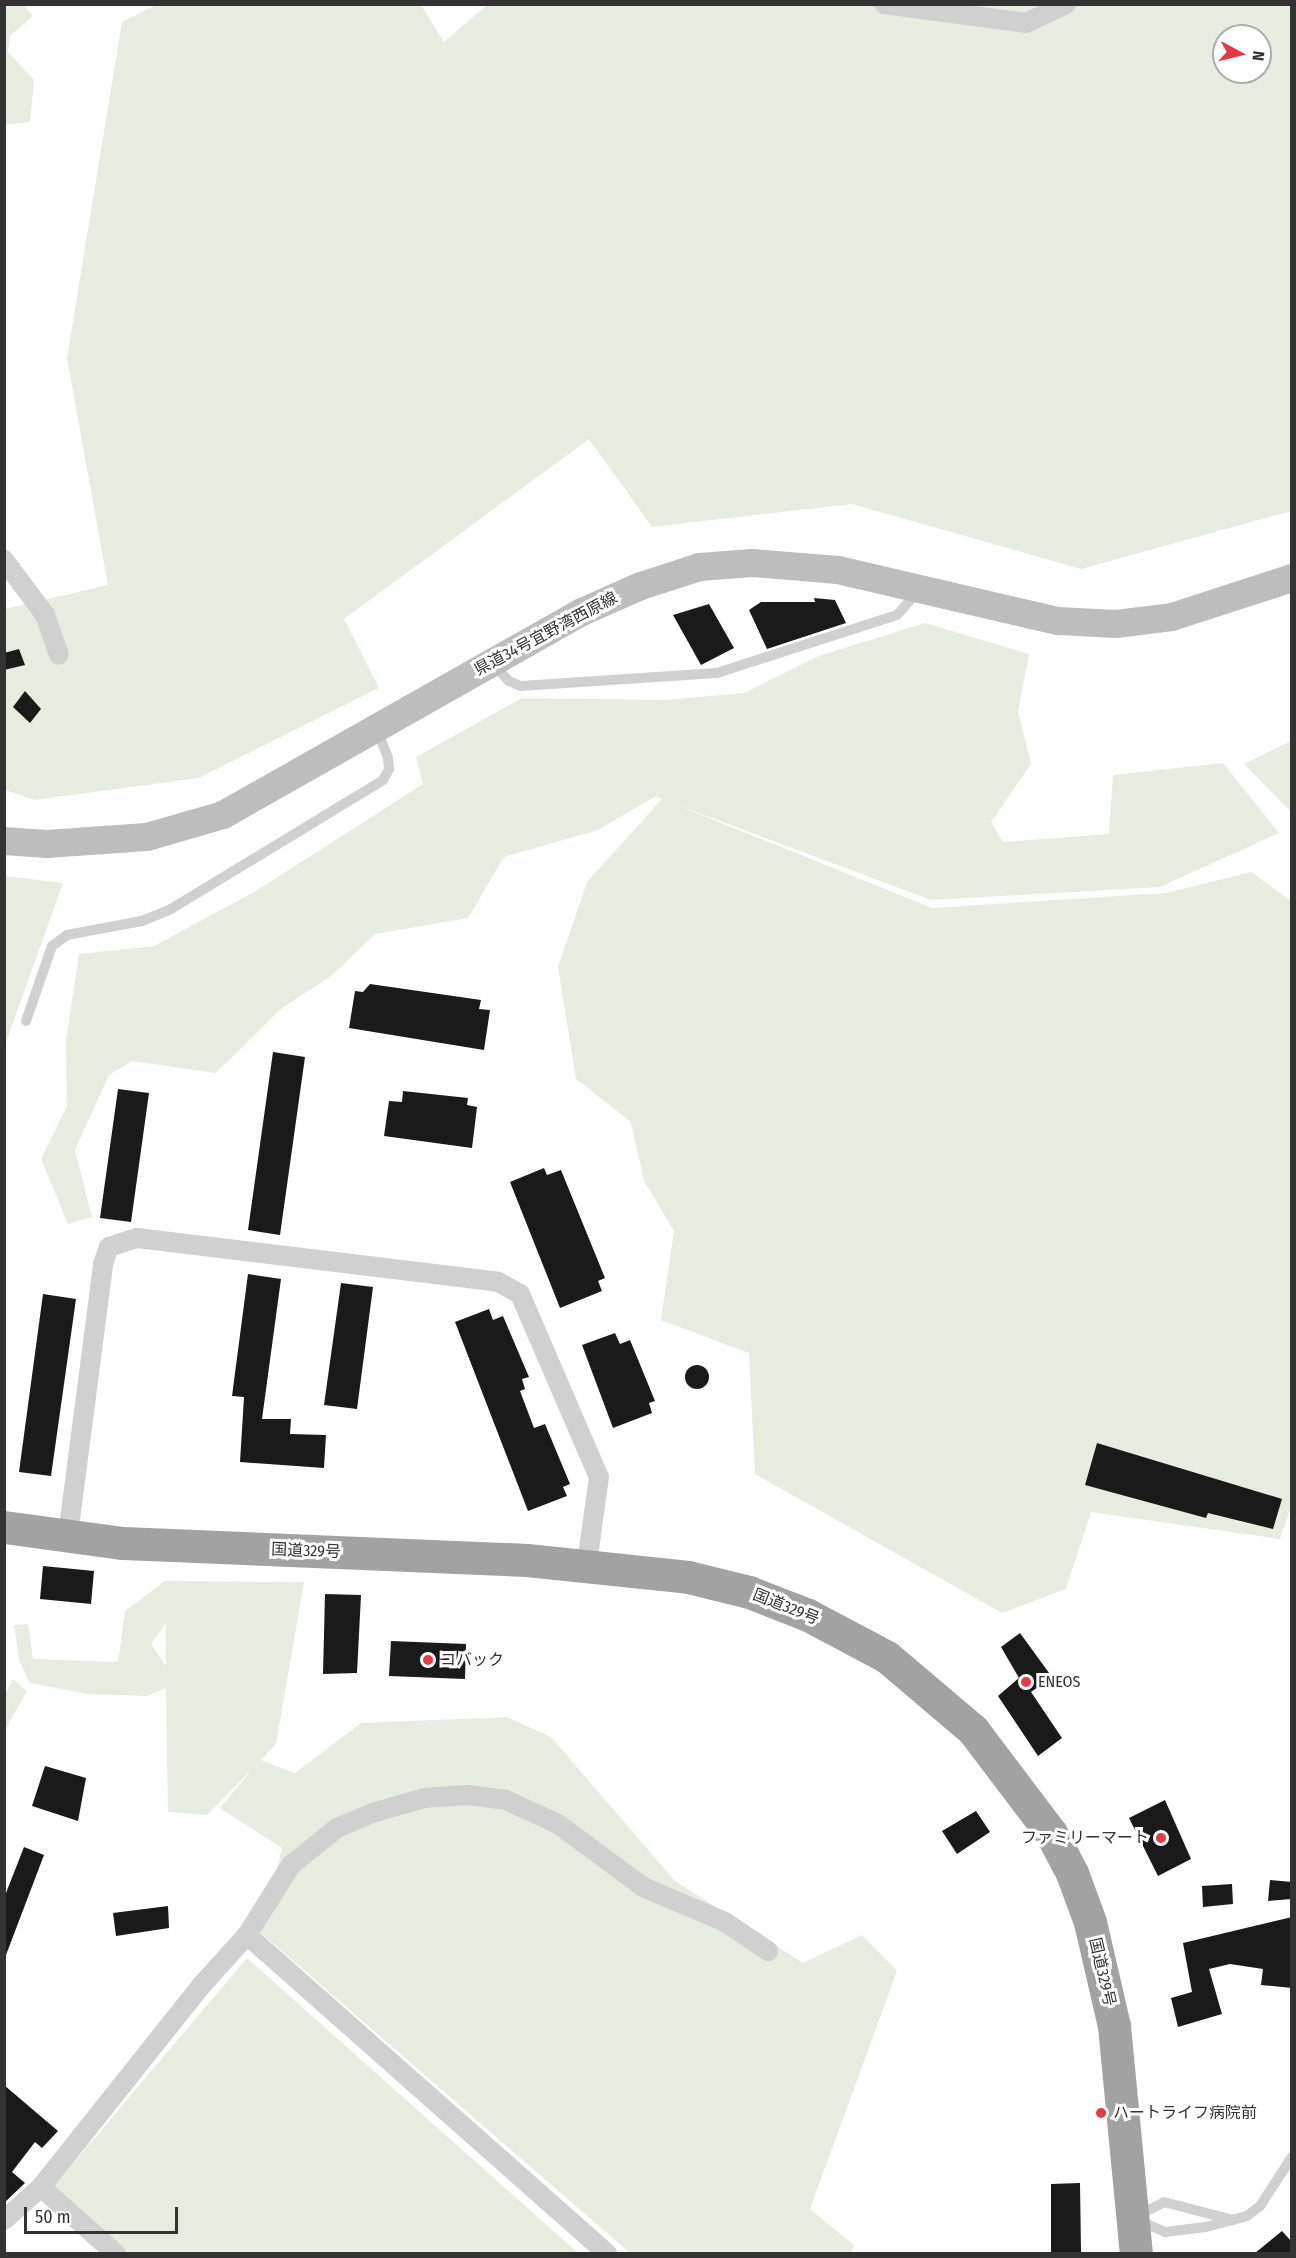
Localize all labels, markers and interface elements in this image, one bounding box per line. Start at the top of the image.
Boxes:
north arrow [1212,24,1272,84]
text: N [1248,50,1268,62]
street label: 県道34号宜野湾西原線 [471,588,621,680]
street label: 国道329号 [271,1540,341,1562]
street label: 国道329号 [750,1585,822,1629]
place label: コバック [440,1650,504,1670]
marker: コバック [421,1653,435,1667]
place label: ENEOS [1038,1672,1081,1692]
marker: ENEOS [1019,1675,1033,1689]
place label: ファミリーマート [1021,1828,1149,1848]
marker: ファミリーマート [1154,1831,1168,1845]
street label: 国道329号 [1085,1936,1119,2008]
place label: ハートライフ病院前 [1113,2103,1257,2123]
marker: ハートライフ病院前 [1094,2106,1108,2120]
scale bar [27,2195,182,2233]
text: 50 m [35,2206,71,2228]

